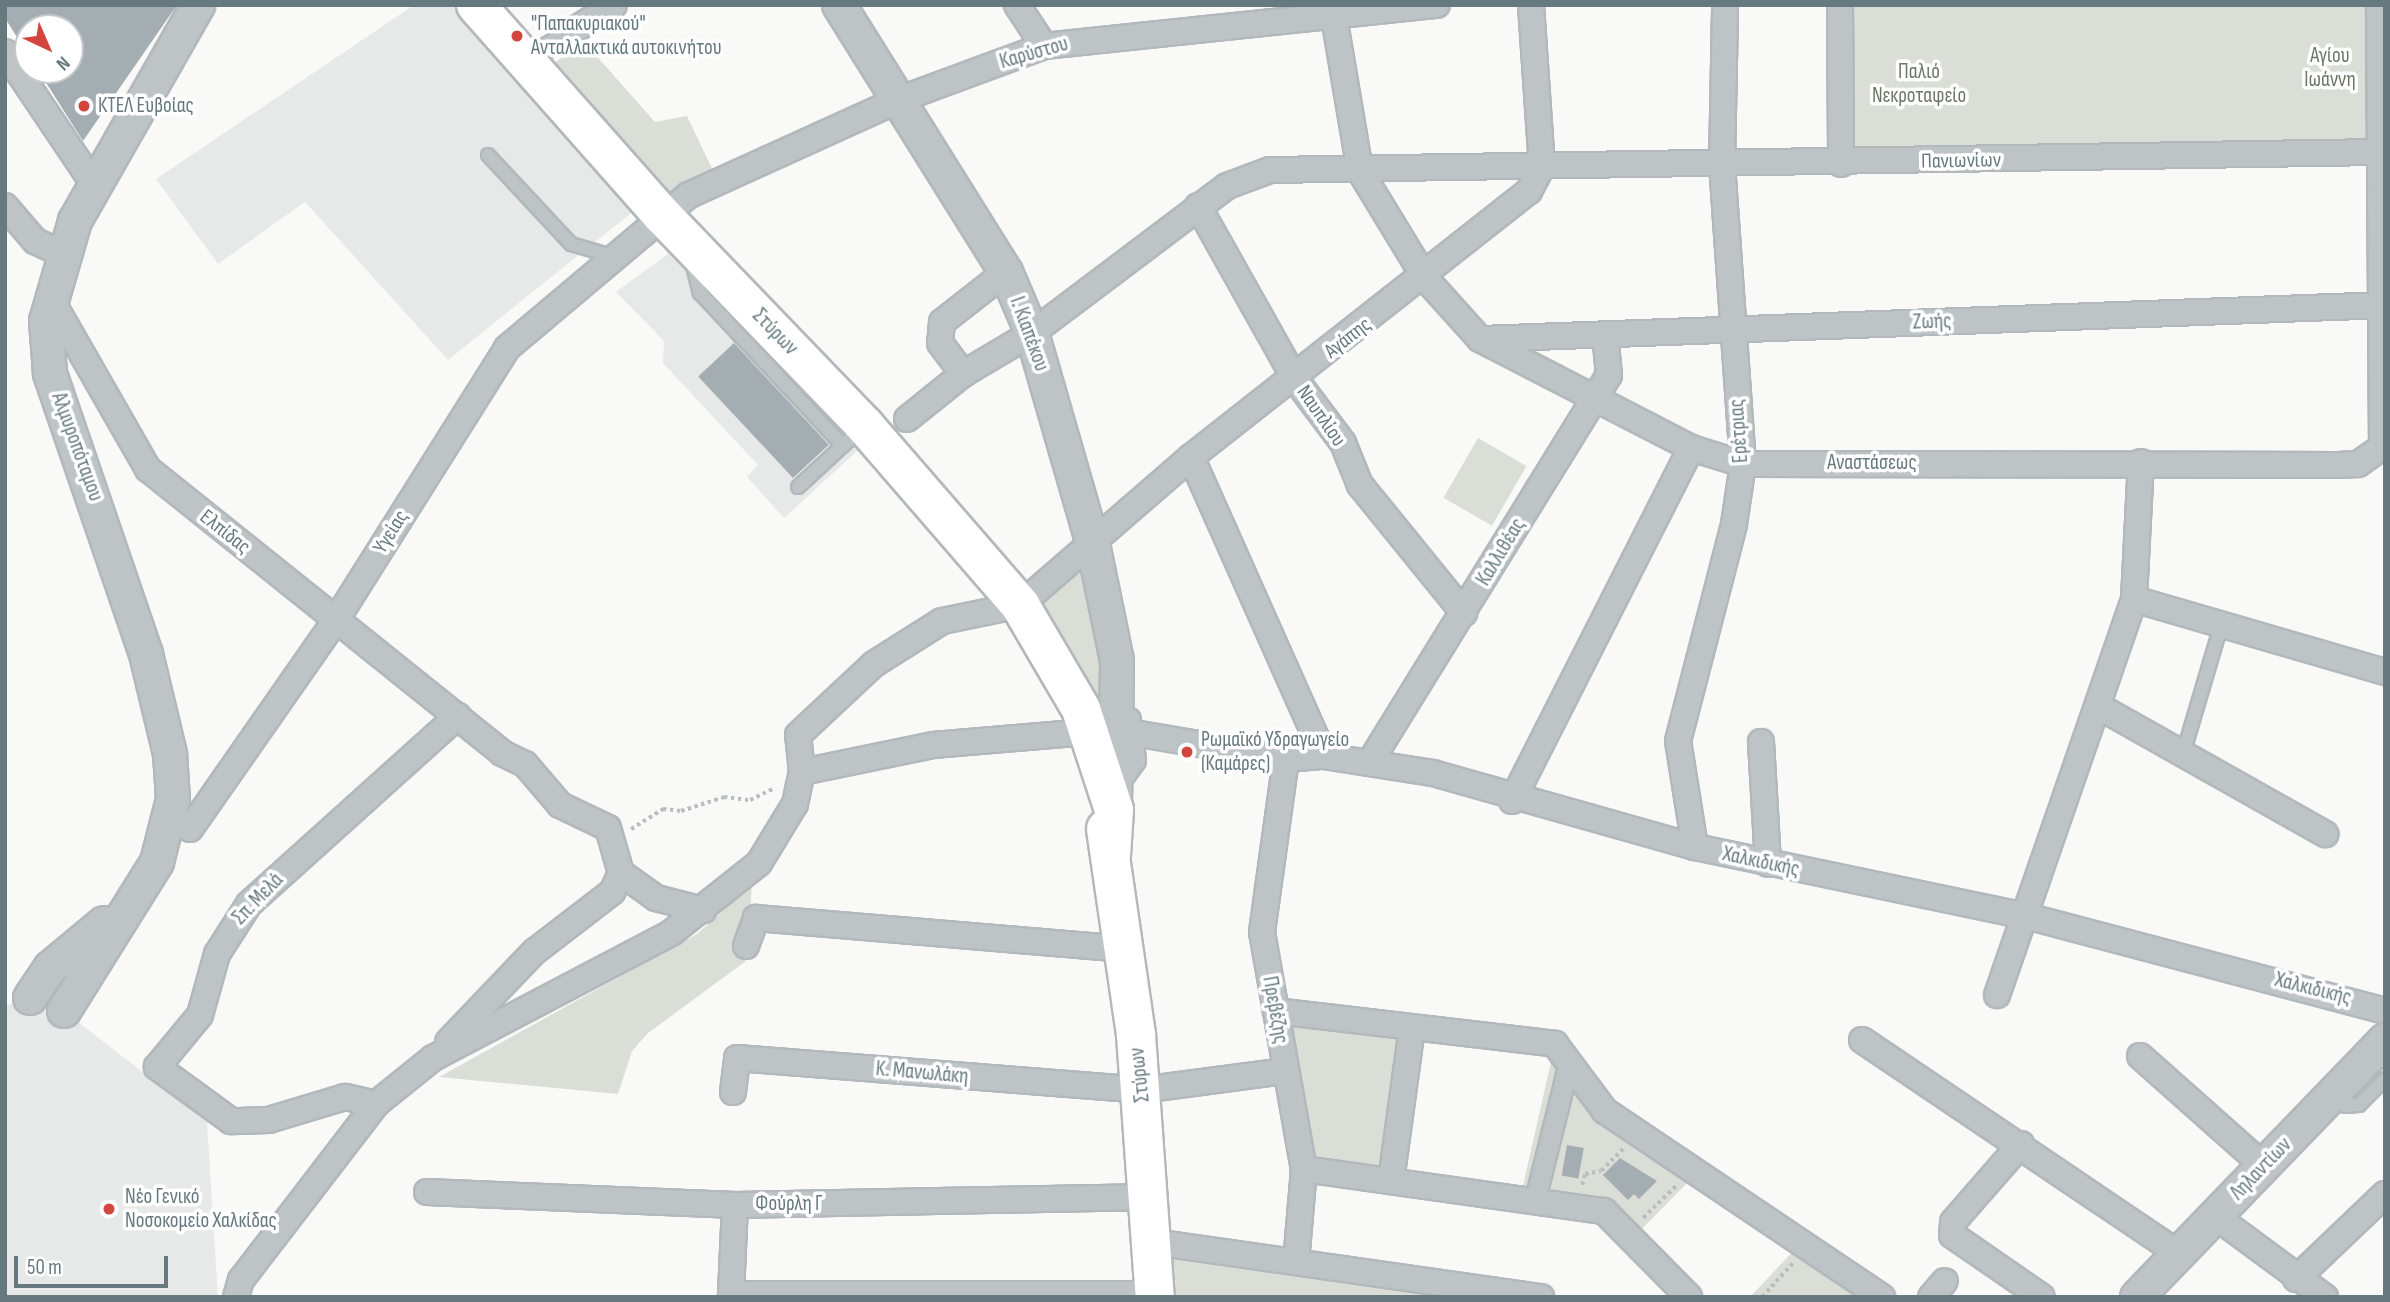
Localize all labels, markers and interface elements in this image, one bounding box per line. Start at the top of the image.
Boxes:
place label: "Παπακυριακού" Ανταλλακτικά αυτοκινήτου [531,11,722,61]
north arrow [14,14,84,84]
marker: "Παπακυριακού" Ανταλλακτικά αυτοκινήτου [509,28,525,44]
street label: Καρύστου [997,31,1071,75]
park label: Αγίου Ιωάννη [2304,43,2356,93]
text: N [51,51,74,75]
park label: Παλιό Νεκροταφείο [1872,59,1966,109]
place label: ΚΤΕΛ Ευβοίας [98,93,194,119]
marker: ΚΤΕΛ Ευβοίας [76,98,92,114]
street label: Πανιωνίων [1921,148,2001,174]
street label: Ι. Κιαπέκου [1004,293,1054,375]
street label: Στύρων [747,304,803,360]
street label: Ζωής [1912,309,1952,335]
street label: Αγάπης [1320,312,1376,364]
street label: Ναυπλίου [1291,381,1351,451]
street label: Αλμυροπόταμου [46,389,108,505]
street label: Ερέτριας [1724,398,1754,464]
street label: Αναστάσεως [1827,450,1917,476]
street label: Ελπίδας [195,505,255,559]
street label: Υγείας [368,506,414,558]
street label: Καλλιθέας [1471,514,1531,590]
place label: Ρωμαϊκό Υδραγωγείο (Καμάρες) [1201,727,1349,777]
marker: Ρωμαϊκό Υδραγωγείο (Καμάρες) [1179,744,1195,760]
street label: Χαλκιδικής [1720,842,1802,882]
street label: Σπ. Μελά [227,868,289,930]
street label: Χαλκιδικής [2272,967,2354,1011]
street label: Πρεβέζης [1257,974,1293,1046]
street label: Στύρων [1125,1046,1155,1104]
street label: Κ. Μανωλάκη [875,1056,969,1090]
street label: Ληλαντίων [2225,1133,2297,1205]
place label: Νέο Γενικό Νοσοκομείο Χαλκίδας [125,1184,277,1234]
street label: Φούρλη Γ [755,1191,823,1217]
marker: Νέο Γενικό Νοσοκομείο Χαλκίδας [99,1199,119,1219]
scale bar [18,1242,172,1286]
text: 50 m [27,1255,62,1280]

